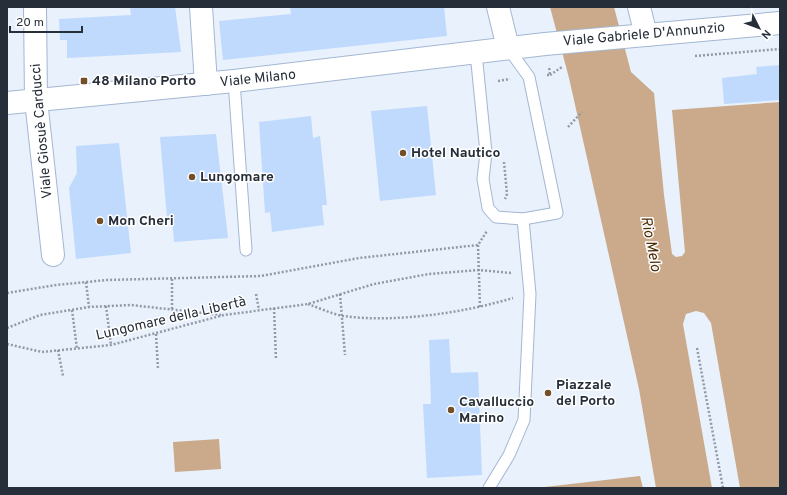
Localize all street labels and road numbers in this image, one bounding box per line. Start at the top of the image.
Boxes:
street label: Viale Gabriele D'Annunzio [562,19,726,51]
street label: Viale Giosuè Carducci [28,63,56,199]
street label: Viale Milano [219,67,297,91]
street label: Lungomare della Libertà [94,293,248,345]

